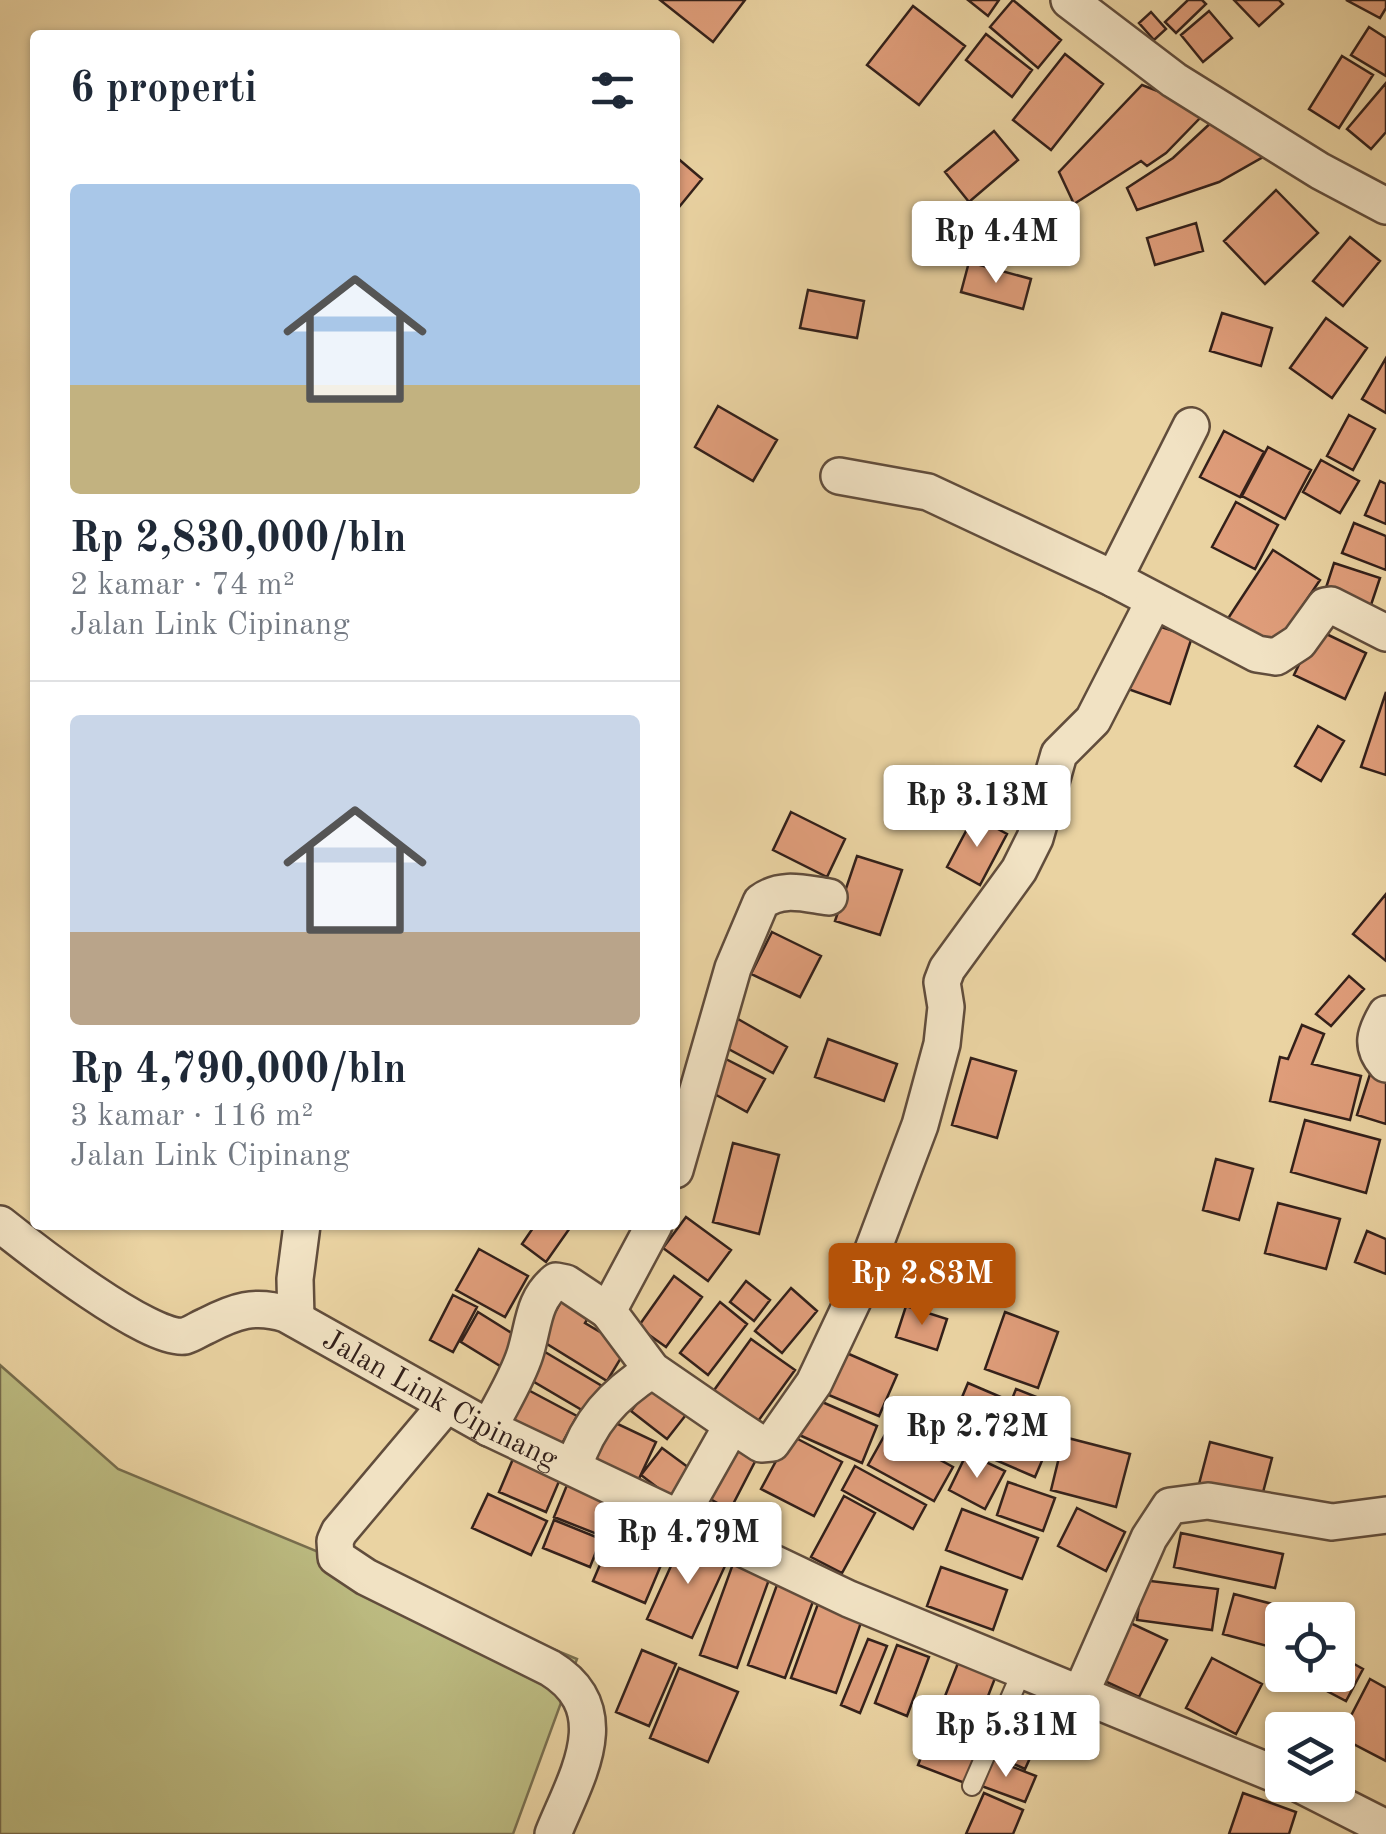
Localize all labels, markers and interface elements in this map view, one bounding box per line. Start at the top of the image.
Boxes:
icon: filters [585,63,640,118]
text: 6 properti [70,69,257,111]
pin: Rp 4.4M [904,201,1088,286]
text: Rp 4.4M [934,217,1058,249]
icon: home [265,249,445,429]
text: Rp 2,830,000/bln [70,519,407,561]
text: 2 kamar · 74 m² [70,570,295,602]
text: Jalan Link Cipinang [70,610,350,642]
pin: Rp 3.13M [874,765,1080,850]
icon: home [265,780,445,960]
text: Rp 3.13M [906,781,1048,813]
text: Rp 4,790,000/bln [70,1050,407,1092]
text: 3 kamar · 116 m² [70,1101,313,1133]
text: Jalan Link Cipinang [70,1141,350,1173]
pin: Rp 2.83M [819,1243,1025,1328]
text: Rp 2.83M [851,1259,993,1291]
street label: Jalan Link Cipinang [317,1325,562,1475]
pin: Rp 2.72M [874,1396,1080,1481]
text: Rp 2.72M [906,1412,1048,1444]
pin: Rp 4.79M [585,1502,791,1587]
text: Rp 4.79M [617,1518,759,1550]
map controls [1265,1602,1355,1802]
button: locate [1265,1602,1355,1692]
pin: Rp 5.31M [903,1695,1109,1780]
text: Rp 5.31M [935,1711,1077,1743]
button: layers [1265,1712,1355,1802]

